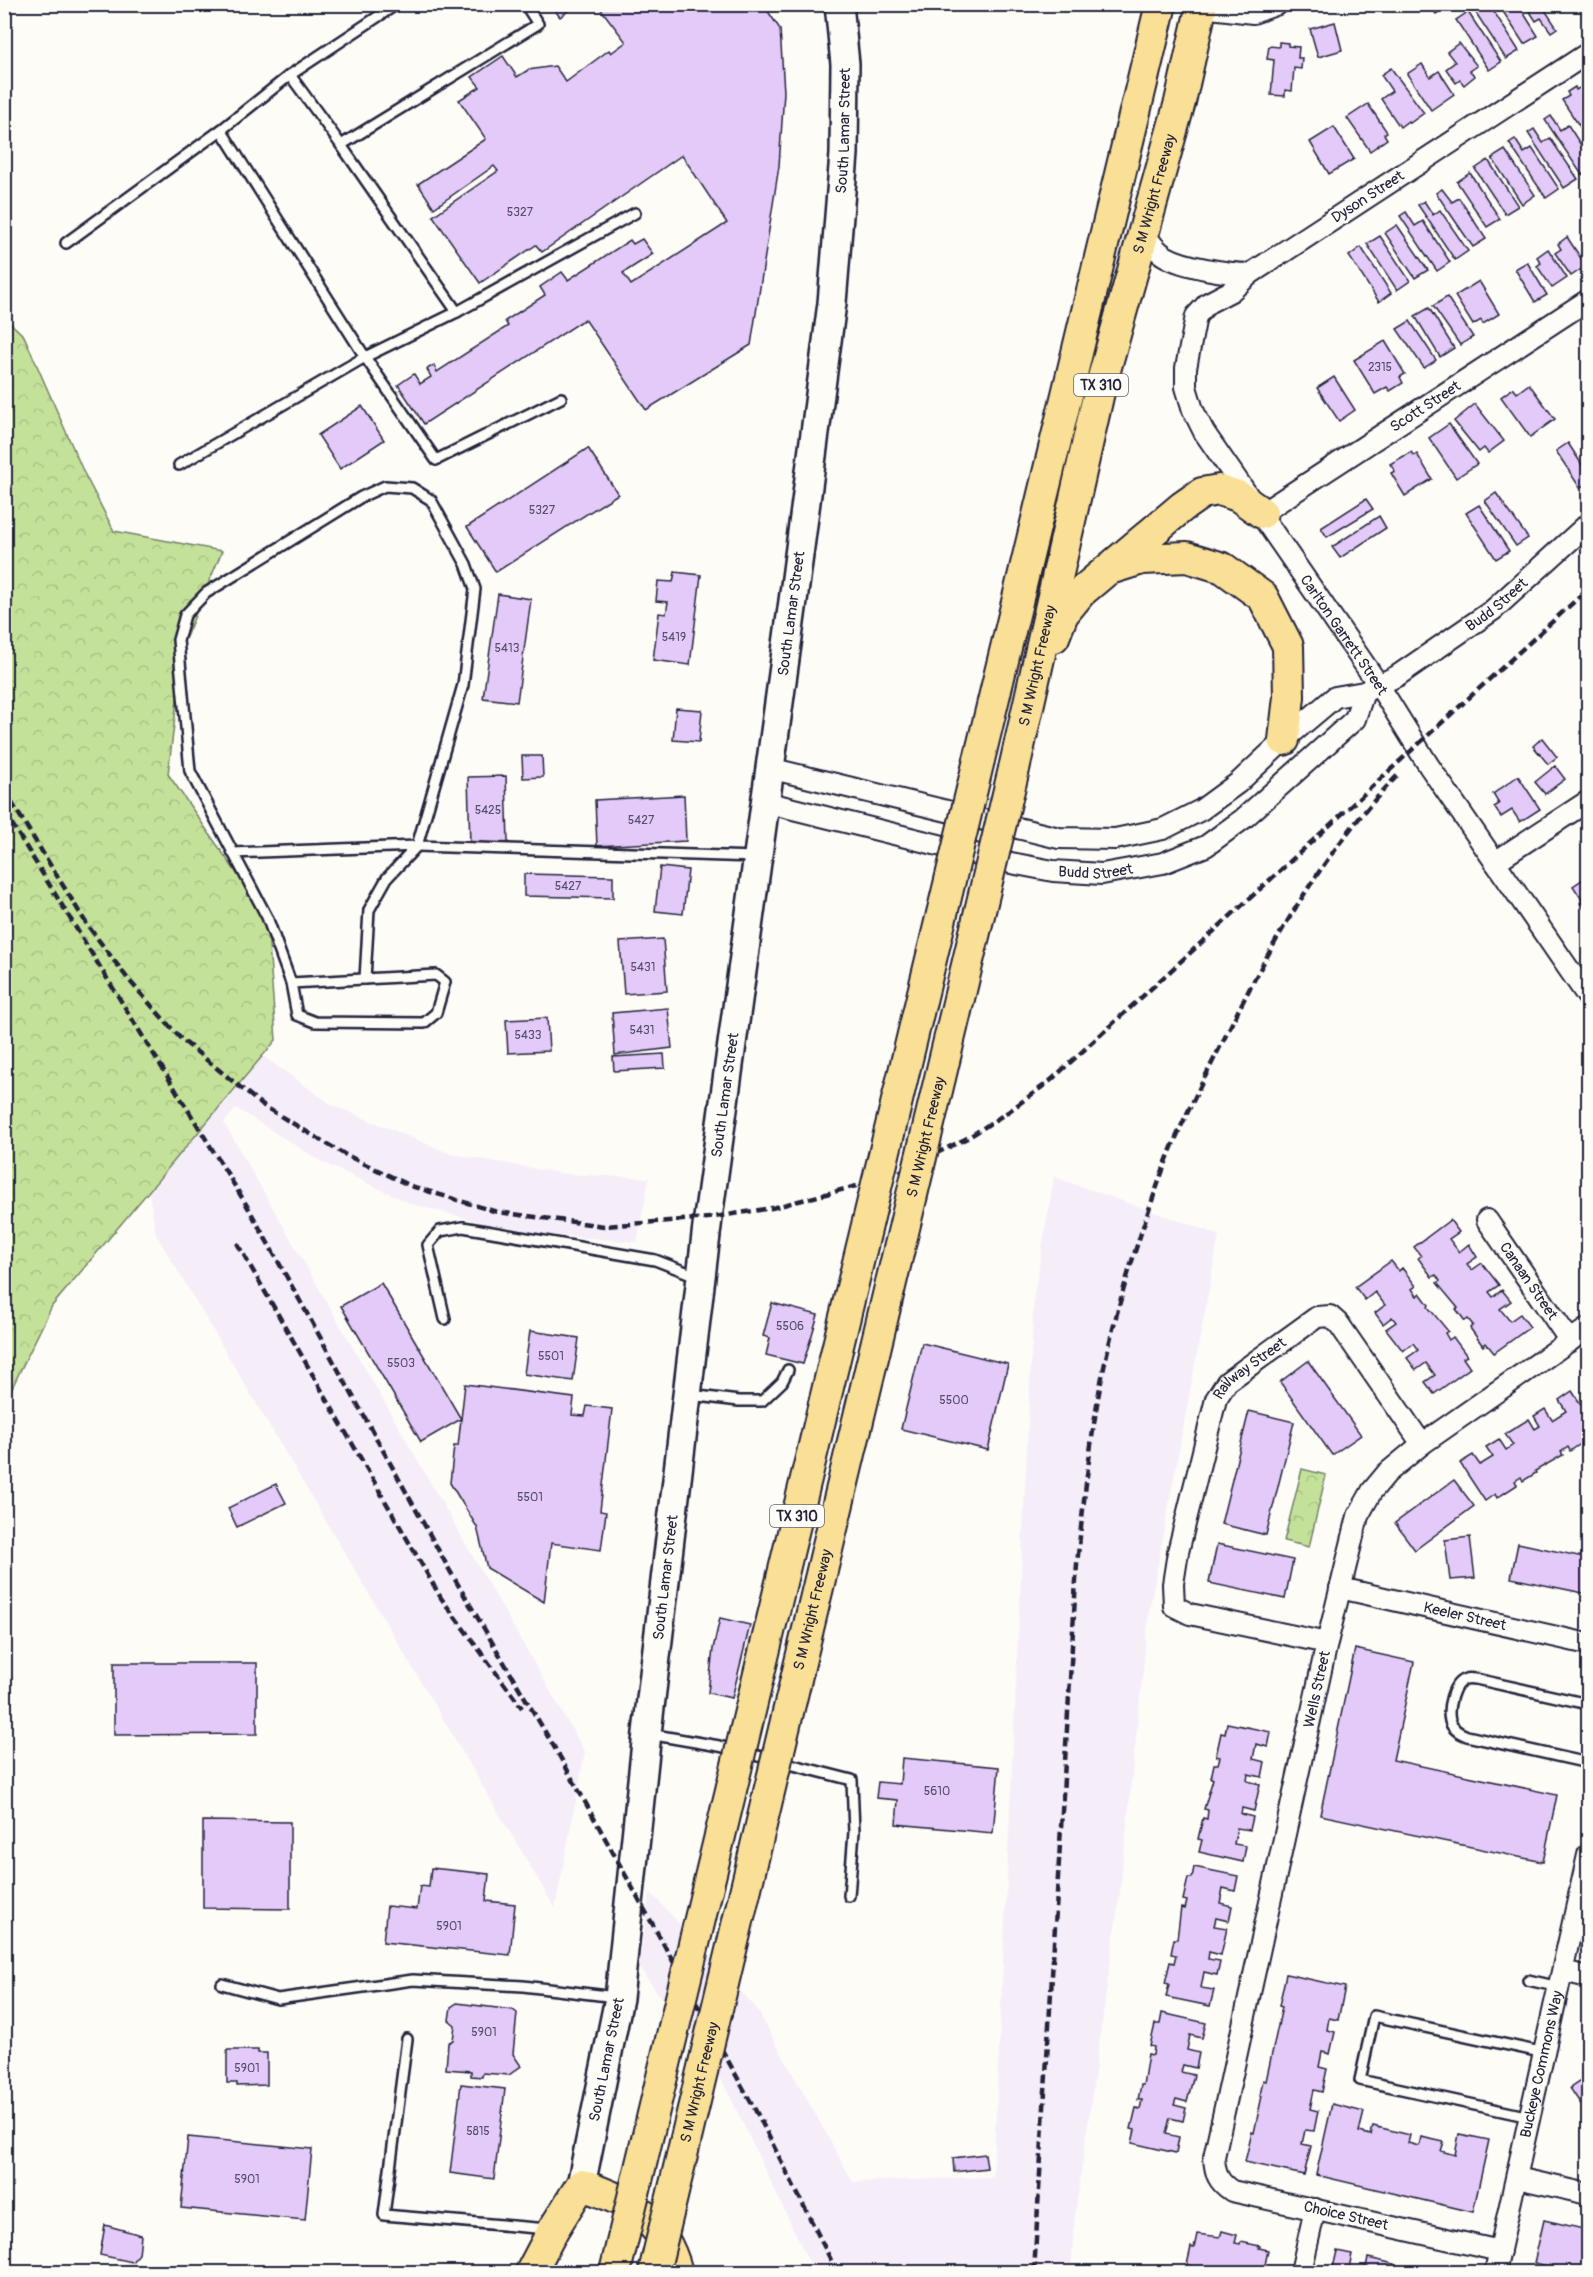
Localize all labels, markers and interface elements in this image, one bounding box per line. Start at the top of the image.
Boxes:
street label: South Lamar Street [831,67,854,194]
street label: S M Wright Freeway [1129,131,1180,256]
street label: Dyson Street [1328,166,1409,228]
house number: 5327 [507,205,534,220]
house number: 2315 [1368,360,1392,375]
road number: TX 310 [1074,374,1128,396]
street label: Scott Street [1386,376,1465,436]
house number: 5327 [529,503,556,518]
street label: South Lamar Street [773,549,809,677]
street label: Carlton Garrett Street [1296,571,1392,699]
street label: Budd Street [1462,573,1532,636]
street label: S M Wright Freeway [1014,603,1060,728]
house number: 5419 [662,630,686,645]
house number: 5413 [495,641,520,656]
house number: 5425 [475,803,501,818]
house number: 5427 [628,813,655,828]
street label: Budd Street [1058,859,1135,884]
house number: 5427 [555,879,582,894]
house number: 5431 [631,960,655,975]
house number: 5431 [630,1023,654,1038]
house number: 5433 [515,1028,542,1043]
street label: South Lamar Street [707,1030,743,1159]
street label: S M Wright Freeway [902,1074,950,1199]
street label: Canaan Street [1495,1238,1563,1324]
house number: 5506 [776,1319,804,1334]
street label: Railway Street [1209,1332,1290,1403]
house number: 5501 [538,1349,564,1364]
house number: 5503 [387,1356,415,1371]
house number: 5500 [939,1393,969,1408]
house number: 5501 [517,1490,543,1505]
road number: TX 310 [770,1505,824,1527]
street label: South Lamar Street [649,1513,682,1641]
street label: S M Wright Freeway [789,1547,836,1672]
street label: Keeler Street [1422,1598,1509,1635]
street label: Wells Street [1299,1648,1335,1729]
house number: 5610 [924,1784,950,1799]
house number: 5901 [436,1919,462,1934]
street label: Buckeye Commons Way [1516,1988,1567,2139]
street label: South Lamar Street [585,1995,629,2123]
street label: S M Wright Freeway [676,2020,723,2145]
house number: 5901 [471,2025,497,2040]
house number: 5901 [234,2061,260,2076]
house number: 5815 [466,2124,490,2139]
house number: 5901 [234,2172,260,2187]
street label: Choice Street [1302,2197,1391,2235]

